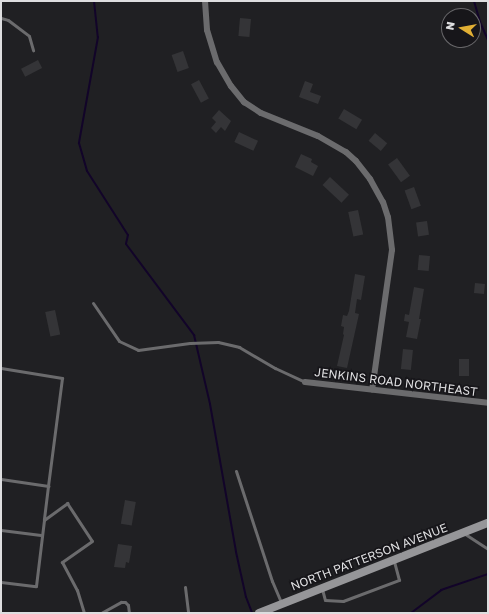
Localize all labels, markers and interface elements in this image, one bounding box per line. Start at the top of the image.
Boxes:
north arrow [441,8,481,48]
text: N [443,20,457,31]
street label: JENKINS ROAD NORTHEAST [314,365,478,399]
street label: NORTH PATTERSON AVENUE [289,520,449,594]

